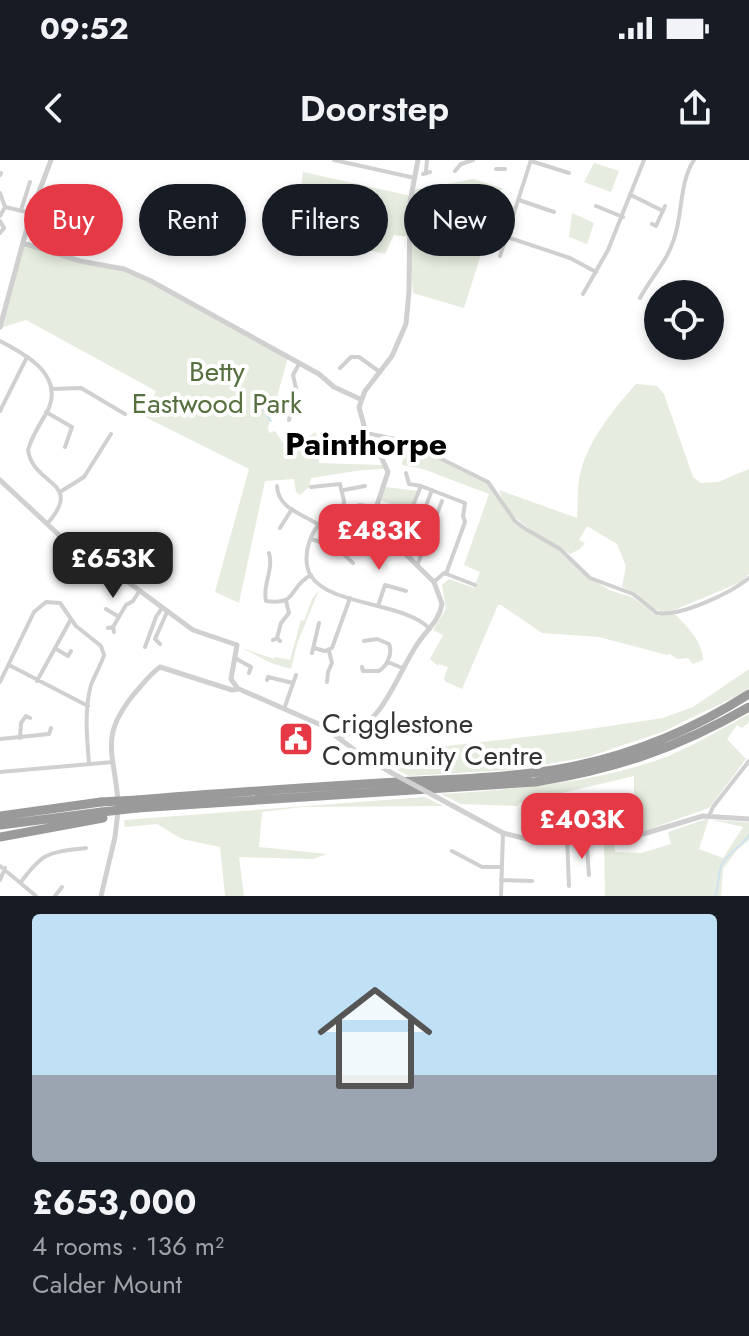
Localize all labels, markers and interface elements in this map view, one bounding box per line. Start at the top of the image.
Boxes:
text: 09:52 [40,7,129,50]
text: Doorstep [300,82,449,134]
icon: back [32,86,76,130]
icon: share [673,86,717,130]
chip: Buy [24,184,123,256]
chip: Rent [139,184,246,256]
chip: Filters [262,184,388,256]
chip: New [404,184,515,256]
map controls [644,280,724,360]
button: locate [644,280,724,360]
park label: Betty Eastwood Park [132,351,303,424]
district label: Painthorpe [285,421,447,467]
pin: £483K [323,504,435,572]
text: £483K [337,511,421,549]
pin: £653K [57,532,169,600]
text: £653K [71,539,155,577]
place label: Crigglestone Community Centre [322,703,543,776]
public building icon: Crigglestone Community Centre [277,720,315,758]
pin: £403K [526,793,638,861]
text: £403K [539,800,625,838]
icon: home [303,966,447,1110]
text: £653,000 [32,1178,197,1227]
text: 4 rooms · 136 m² [32,1227,224,1265]
text: Calder Mount [32,1265,182,1303]

